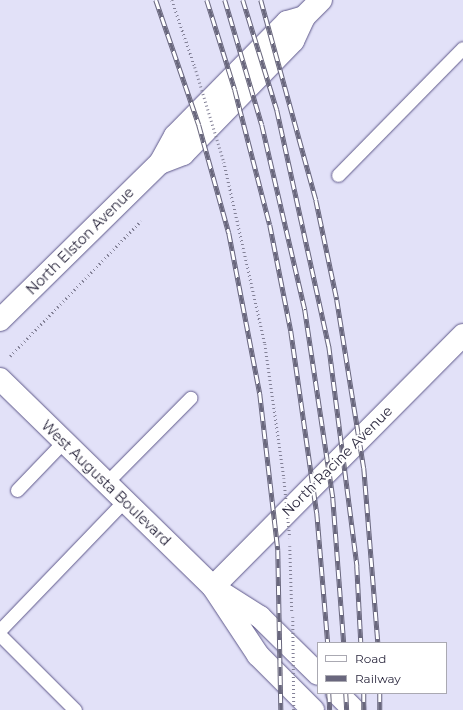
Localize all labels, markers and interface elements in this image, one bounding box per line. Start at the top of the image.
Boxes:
street label: North Elston Avenue [23,184,137,298]
street label: North Racine Avenue [278,402,396,520]
street label: West Augusta Boulevard [38,417,174,549]
legend [317,642,447,694]
text: Road [355,651,386,666]
text: Railway [355,671,401,686]

